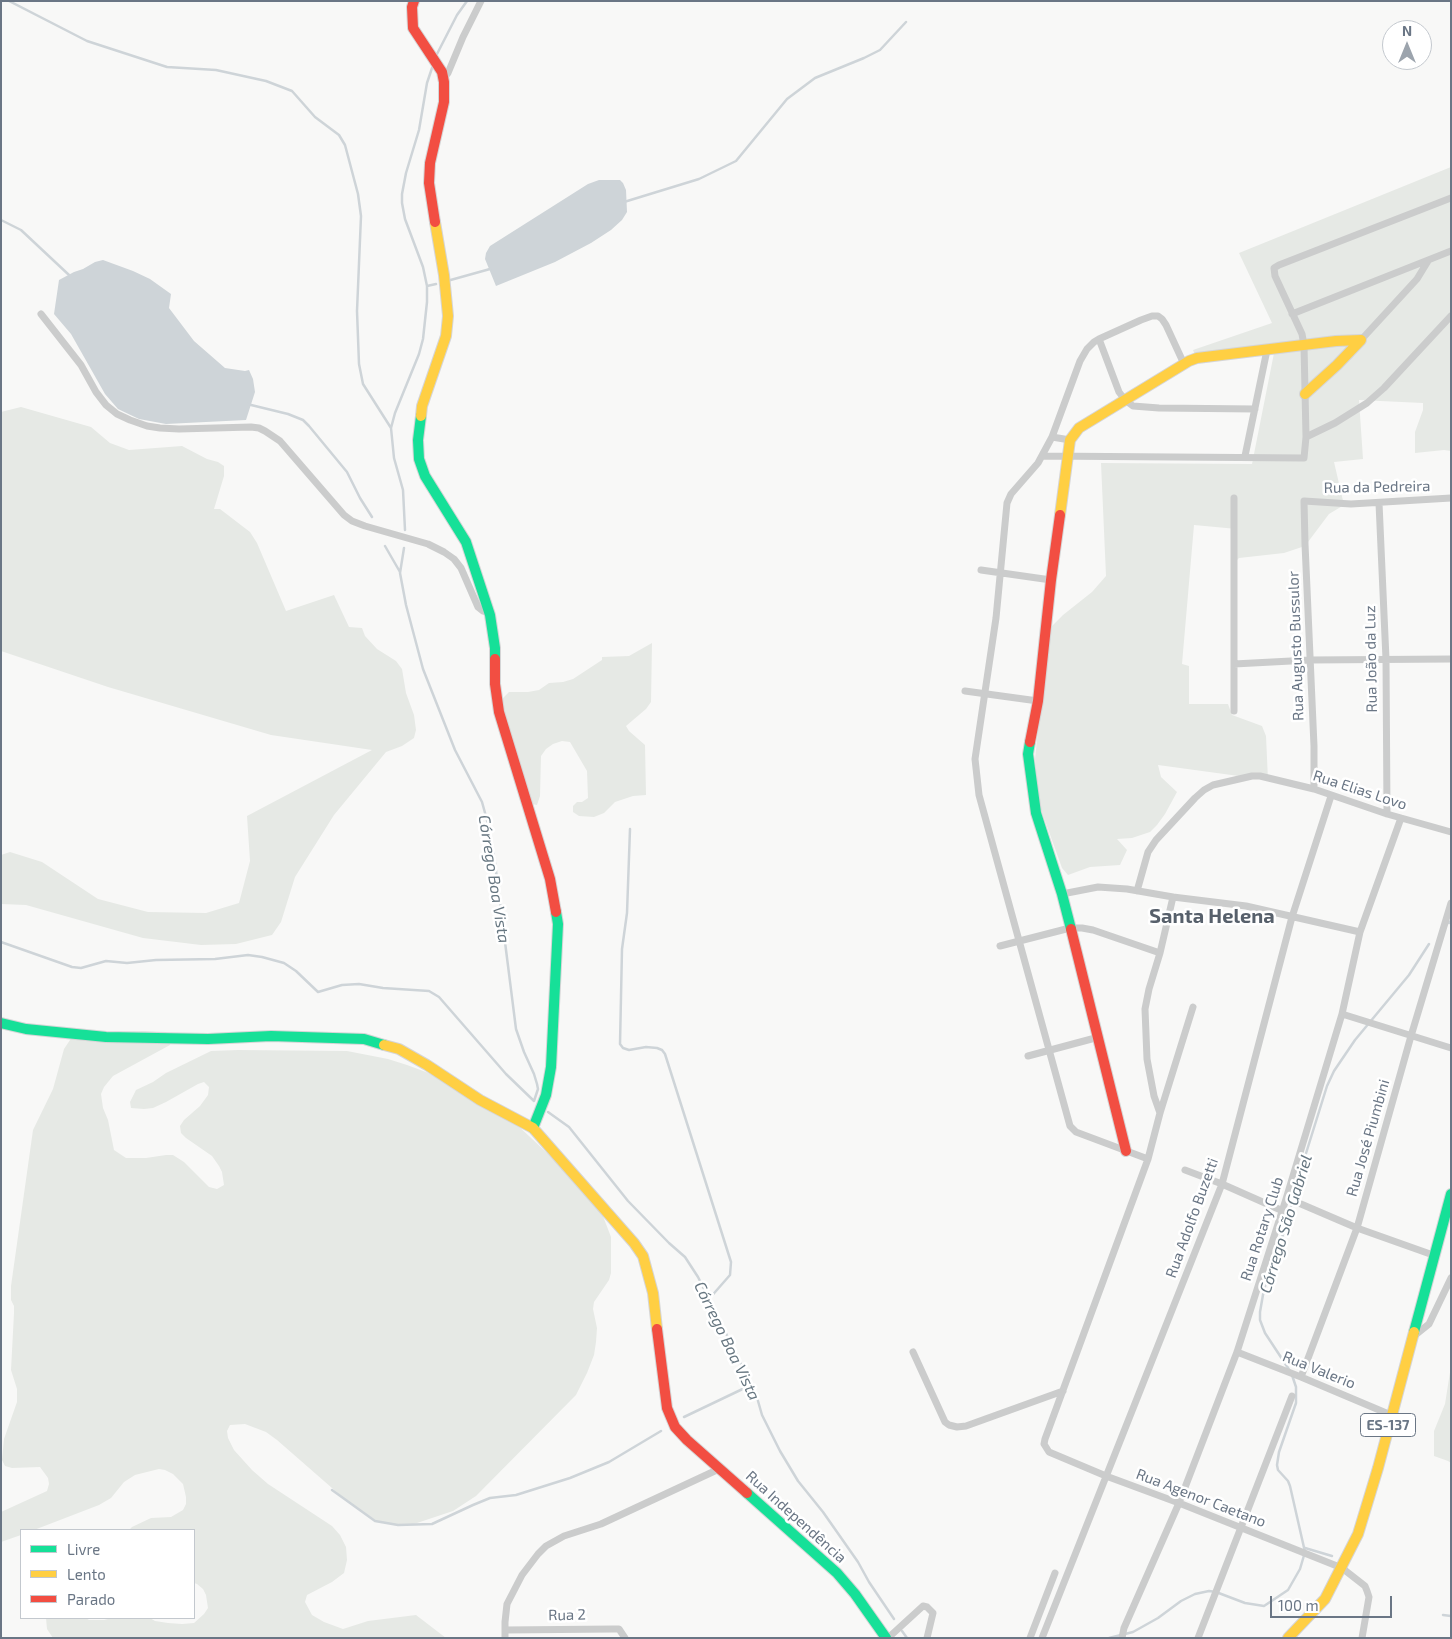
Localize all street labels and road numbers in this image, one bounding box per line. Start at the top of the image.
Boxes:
street label: Rua da Pedreira [1323,477,1431,497]
street label: Rua Augusto Bussulor [1284,571,1308,721]
street label: Rua João da Luz [1361,605,1381,713]
street label: Rua Elias Lovo [1311,766,1409,814]
street label: Rua José Piumbini [1343,1077,1393,1199]
street label: Rua Adolfo Buzetti [1162,1156,1222,1280]
street label: Rua Rotary Club [1237,1175,1287,1283]
street label: Rua Valerio [1280,1347,1358,1393]
road number: ES-137 [1360,1414,1416,1436]
street label: Rua Agenor Caetano [1133,1465,1269,1531]
street label: Rua Independência [742,1467,850,1567]
street label: Rua 2 [548,1606,586,1624]

